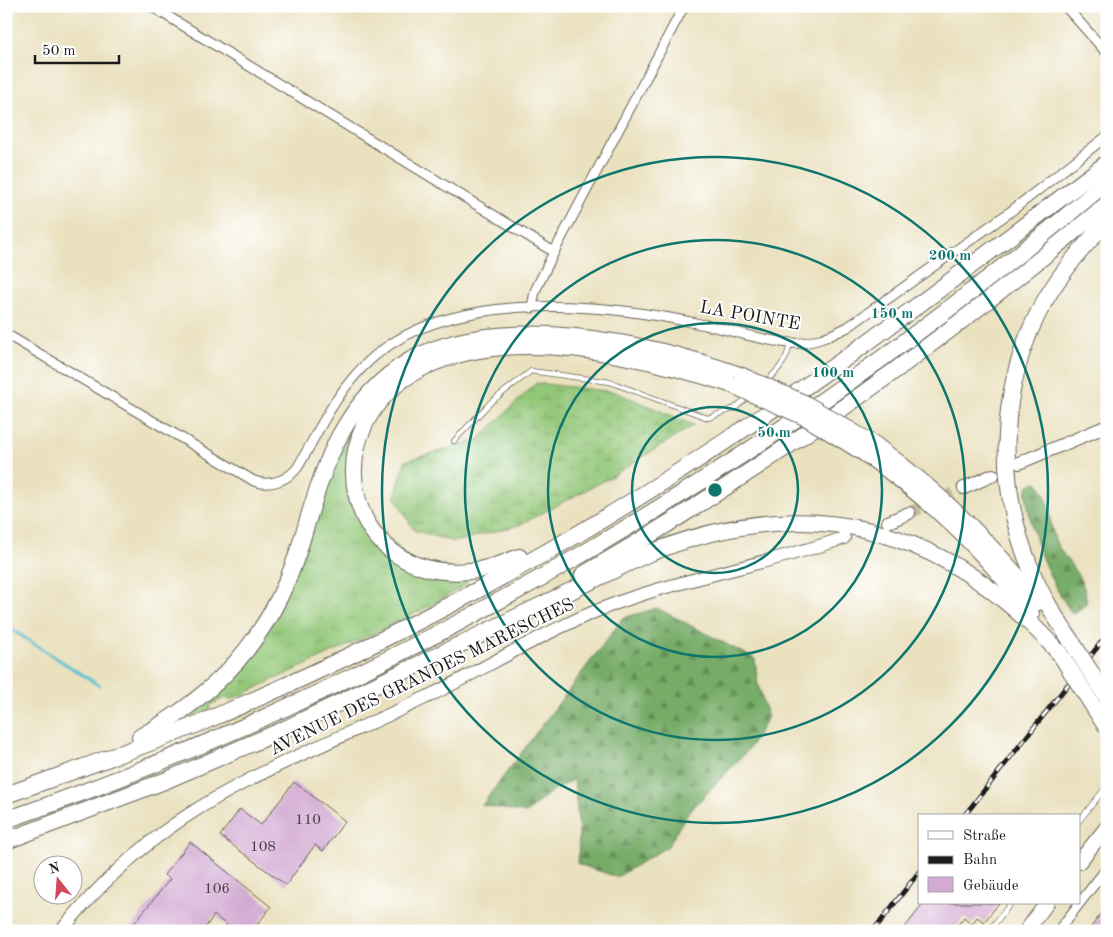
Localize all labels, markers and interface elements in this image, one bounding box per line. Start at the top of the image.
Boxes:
scale bar [35,32,119,64]
text: 50 m [42,44,76,59]
text: 200 m [929,249,971,264]
street label: LA POINTE [698,298,802,334]
text: 150 m [871,307,913,322]
text: 100 m [812,366,854,381]
text: 50 m [757,426,791,441]
centre of rings [706,481,724,499]
street label: AVENUE DES GRANDES MARESCHES [267,595,577,759]
house number: 110 [295,813,321,828]
legend [918,814,1080,904]
text: Straße [963,829,1006,844]
house number: 108 [250,840,276,855]
text: Bahn [963,853,997,868]
north arrow [32,854,82,904]
text: N [47,860,62,877]
text: Gebäude [963,879,1019,894]
house number: 106 [204,882,230,897]

